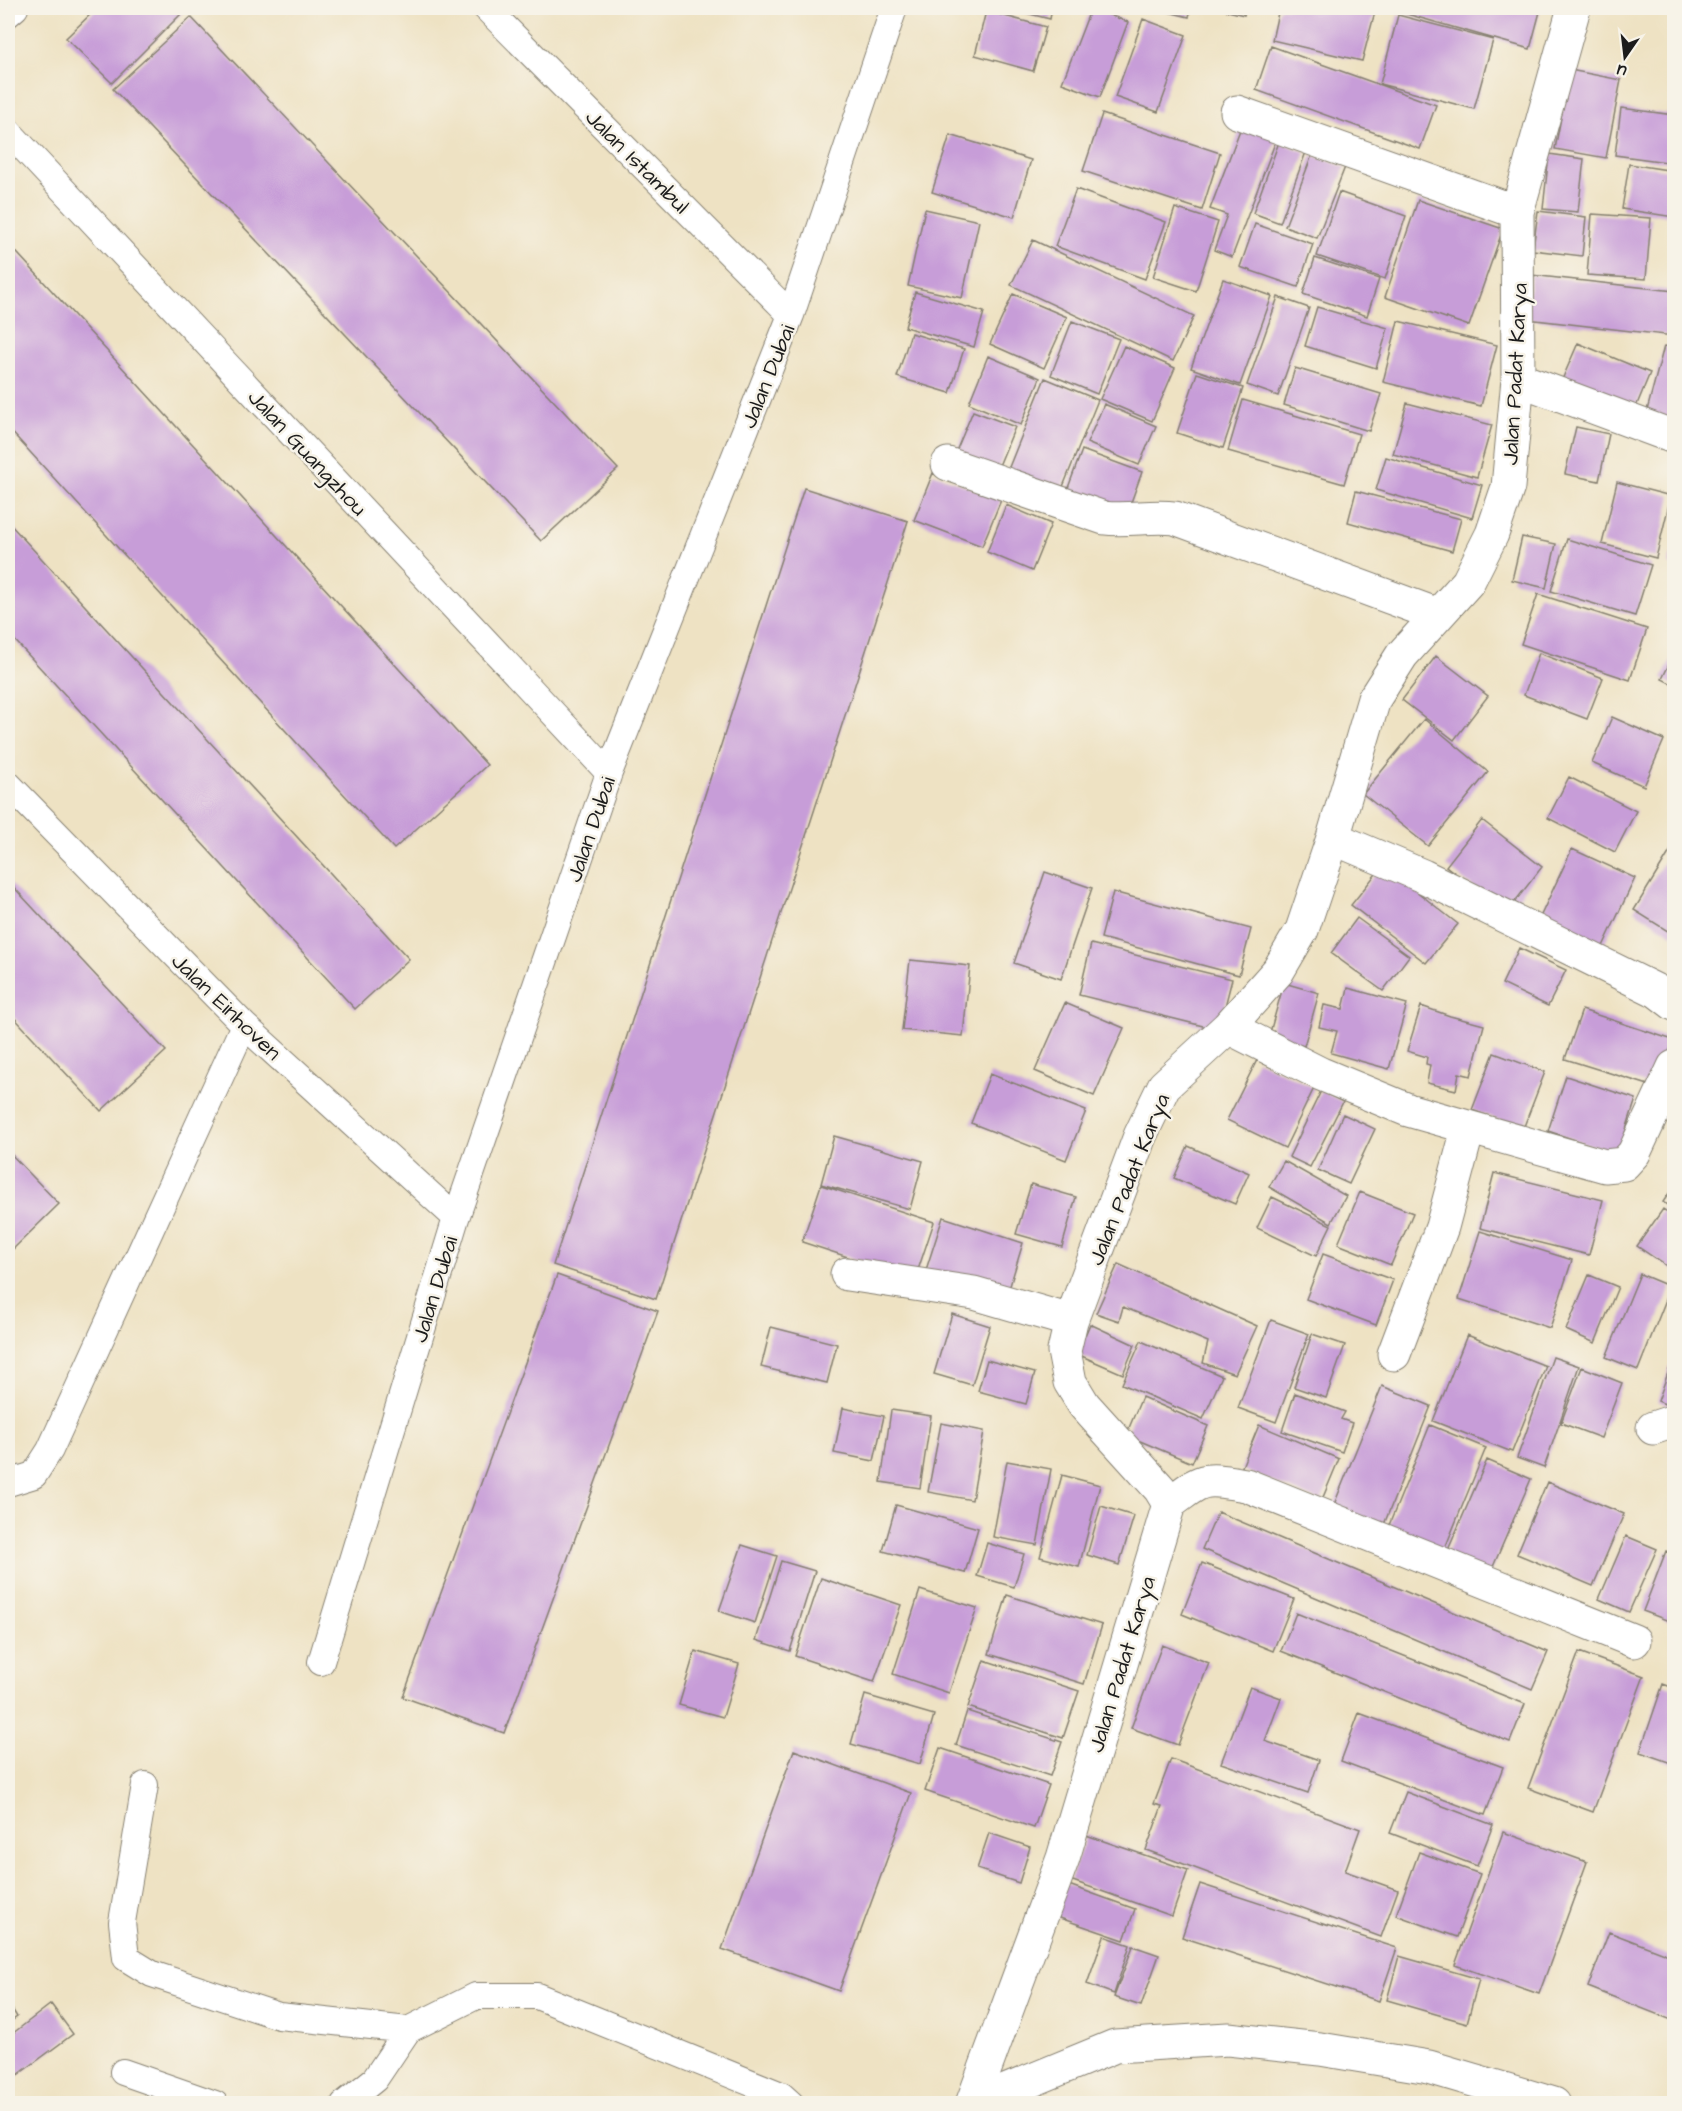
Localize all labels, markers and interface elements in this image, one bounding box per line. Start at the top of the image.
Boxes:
north arrow [1595,27,1655,87]
text: U [1615,59,1629,82]
street label: Jalan Istambul [578,103,696,221]
street label: Jalan Padat Karya [1495,282,1537,466]
street label: Jalan Dubai [733,320,803,433]
street label: Jalan Guangzhou [239,383,374,524]
street label: Jalan Dubai [559,773,624,886]
street label: Jalan Einhoven [164,947,288,1068]
street label: Jalan Padat Karya [1081,1089,1179,1270]
street label: Jalan Dubai [405,1232,466,1346]
street label: Jalan Padat Karya [1081,1573,1165,1757]

